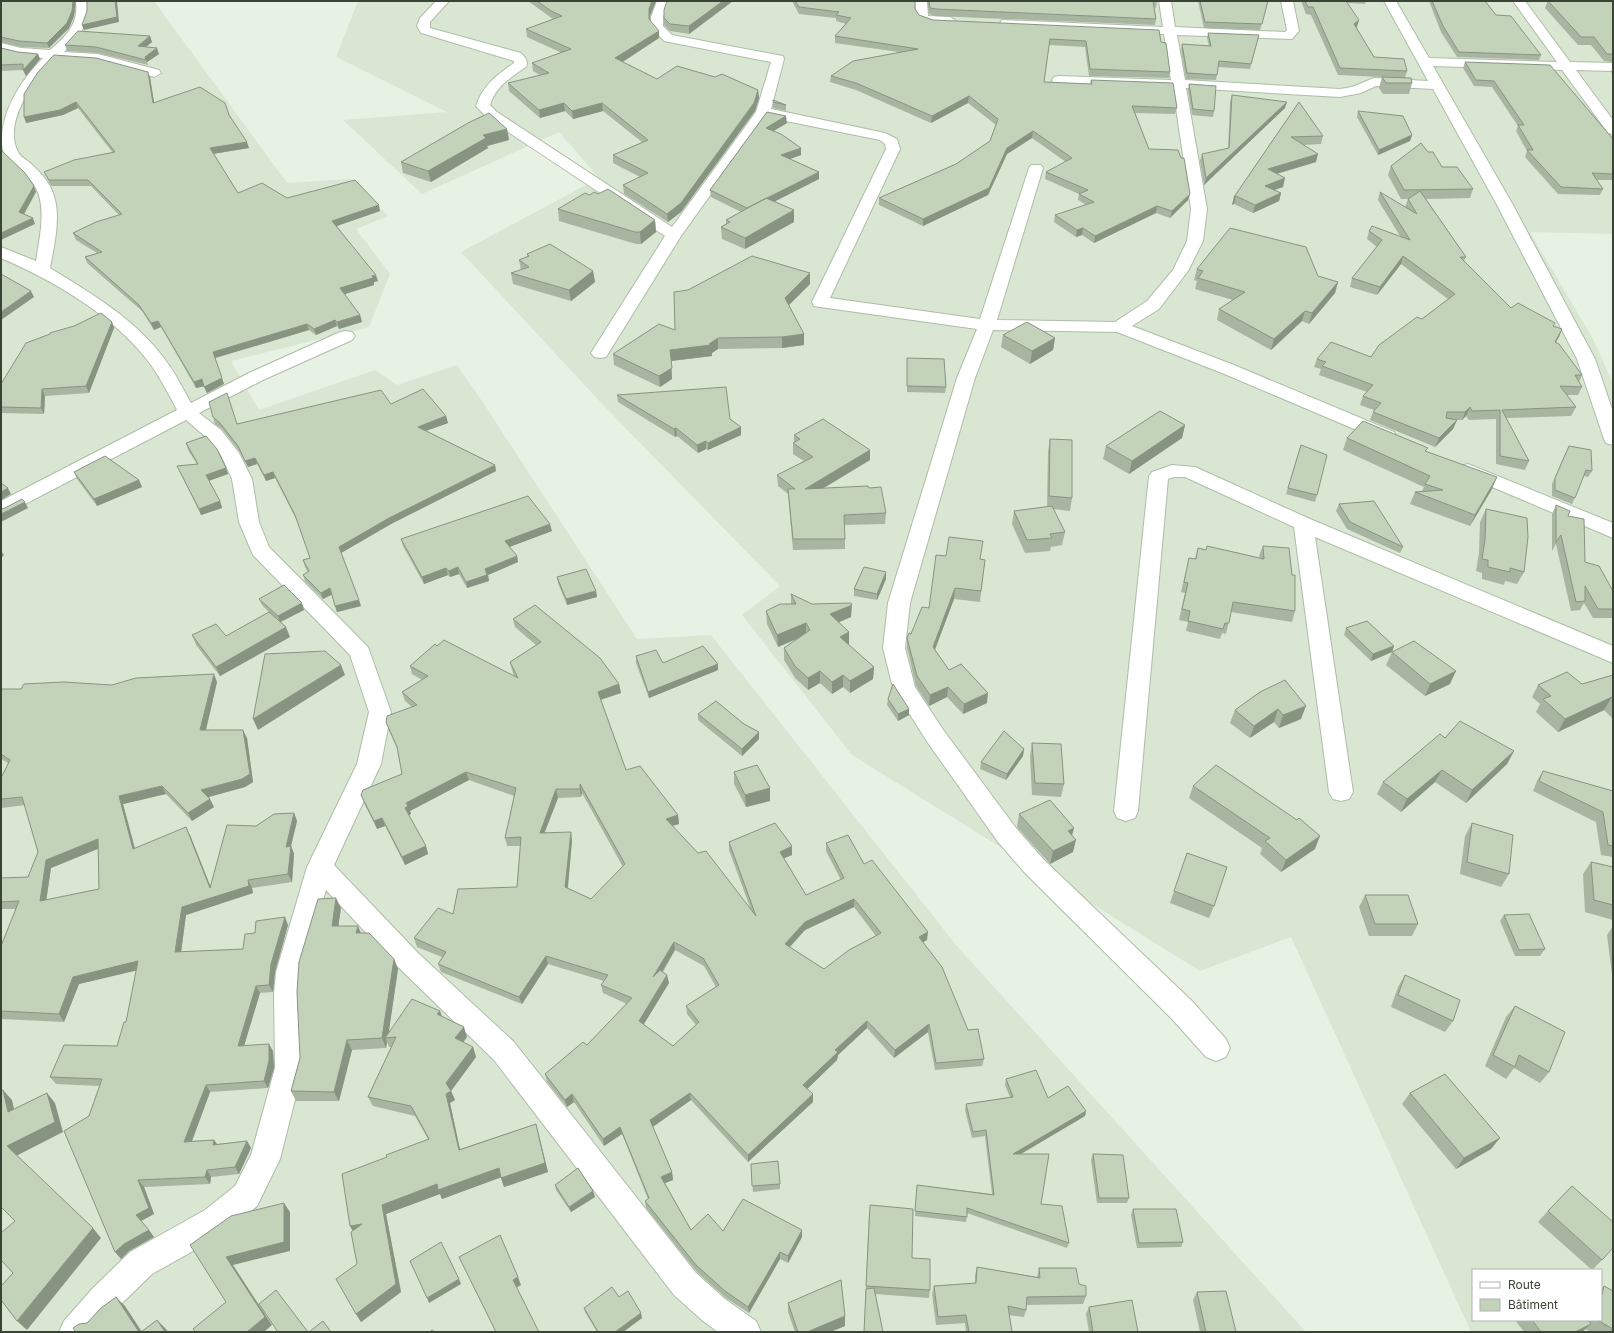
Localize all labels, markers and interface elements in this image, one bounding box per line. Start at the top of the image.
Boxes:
legend [1472,1269,1602,1321]
text: Route [1508,1277,1541,1292]
text: Bâtiment [1508,1297,1558,1312]

